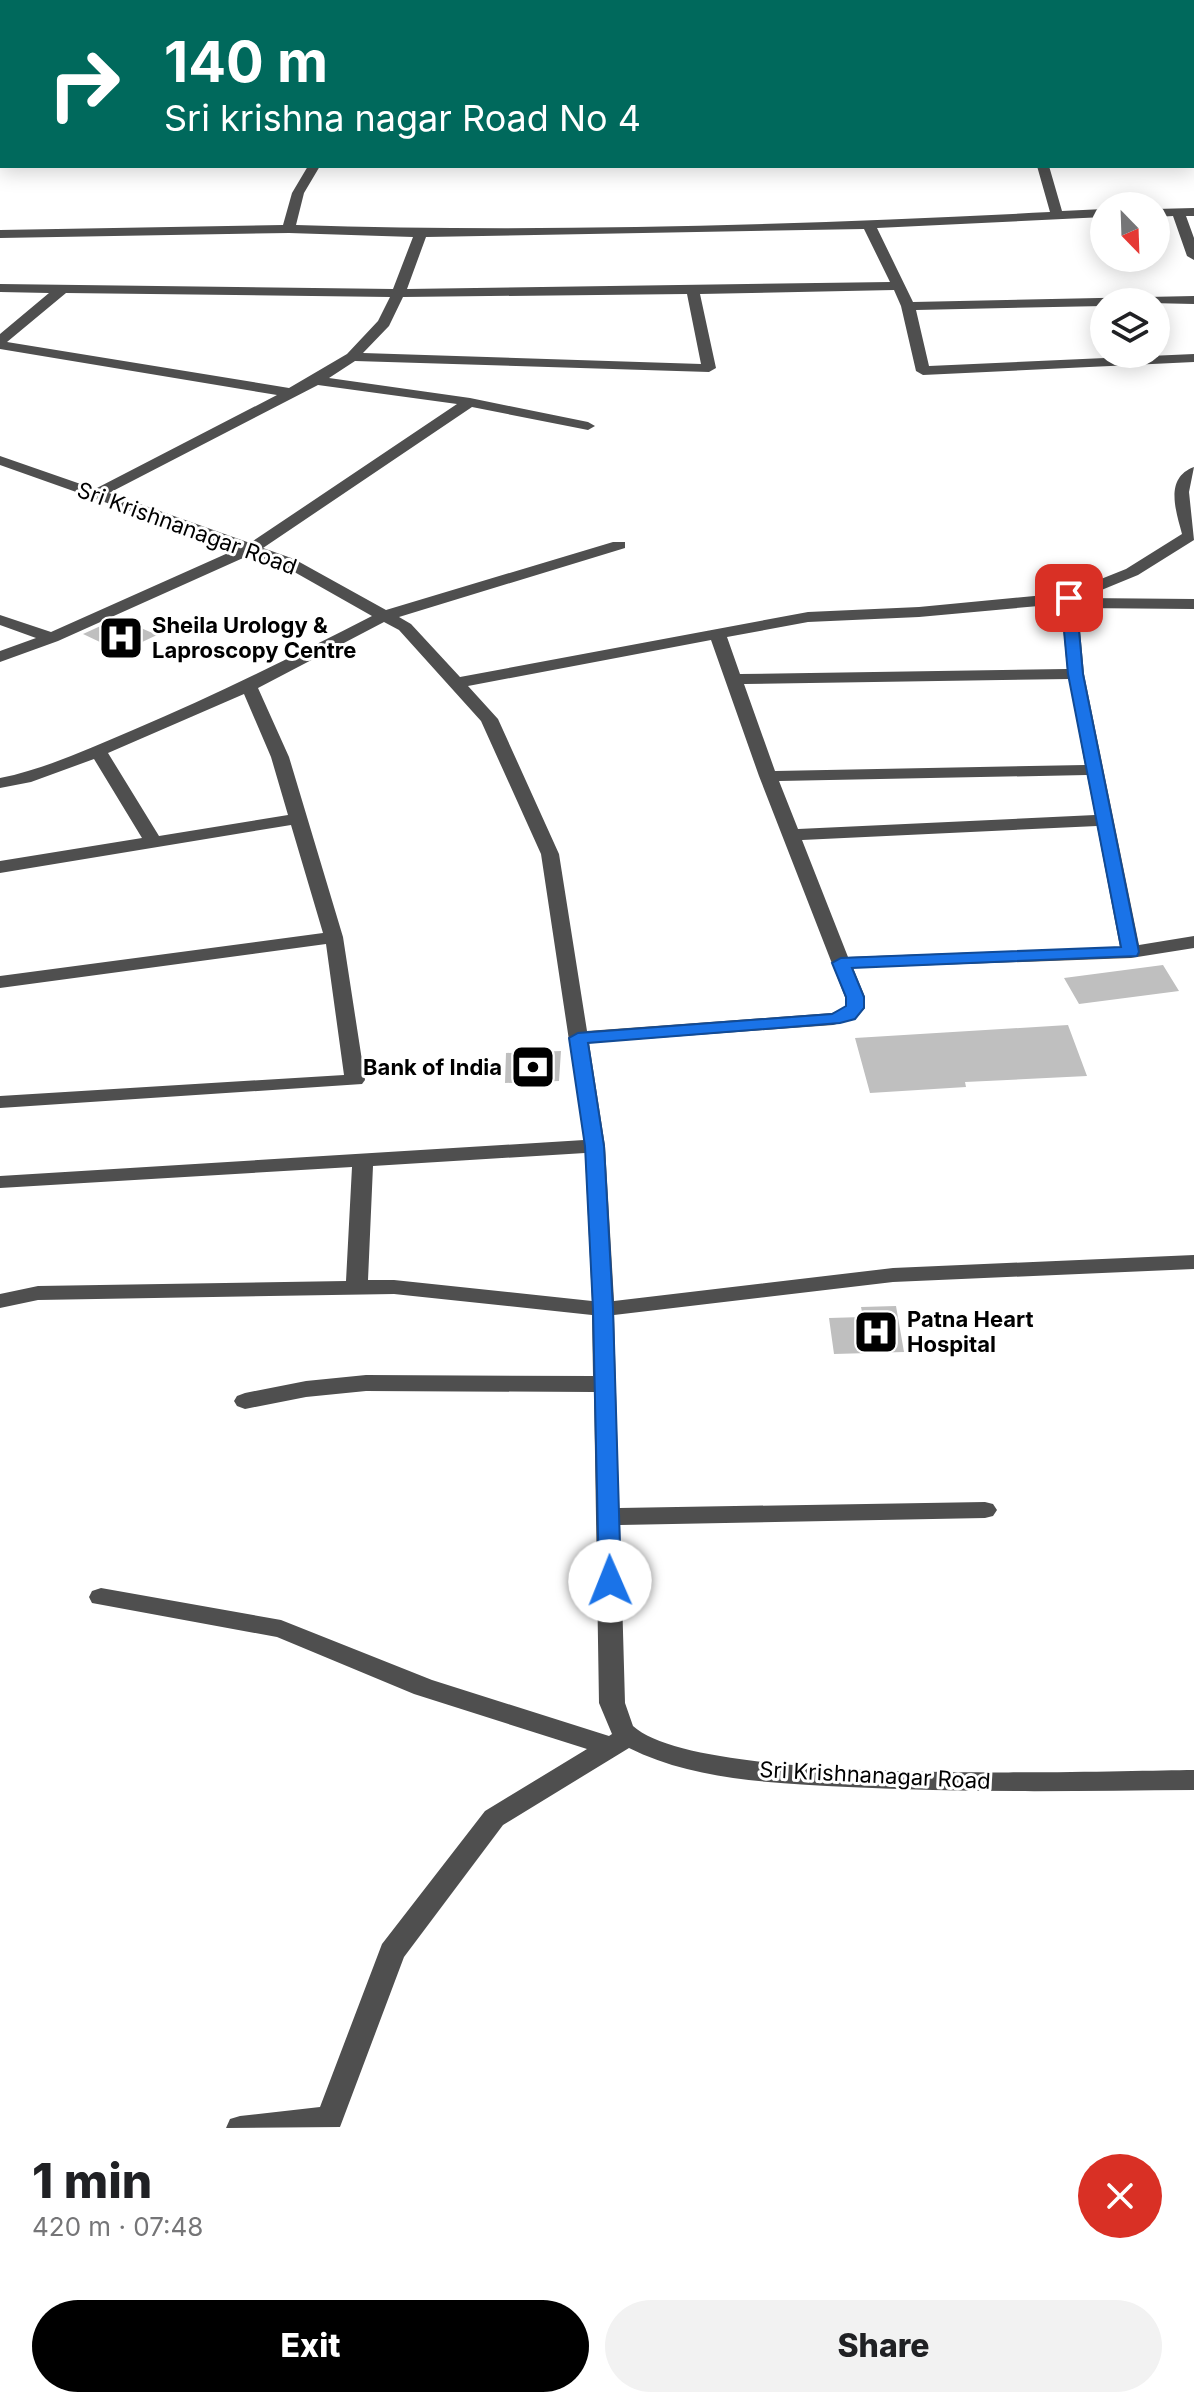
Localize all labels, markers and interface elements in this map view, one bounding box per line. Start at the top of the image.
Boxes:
text: 140 m [164,28,328,96]
icon: right [32,32,136,136]
text: Sri krishna nagar Road No 4 [164,96,641,140]
north arrow [1090,192,1170,272]
map controls [1090,192,1170,368]
button: layers [1090,288,1170,368]
street label: Sri Krishnanagar Road [74,476,300,580]
pin [1035,564,1103,632]
icon: arrive [1047,576,1091,620]
place label: Sheila Urology & Laproscopy Centre [152,612,356,663]
hospital icon: Sheila Urology & Laproscopy Centre [97,614,145,662]
bank icon: Bank of India [509,1043,557,1091]
place label: Bank of India [363,1054,502,1080]
place label: Patna Heart Hospital [907,1306,1033,1357]
hospital icon: Patna Heart Hospital [852,1308,900,1356]
position arrow [568,1539,652,1623]
street label: Sri Krishnanagar Road [759,1756,991,1794]
text: 1 min [32,2151,152,2210]
button: close [1078,2154,1162,2238]
text: 420 m · 07:48 [32,2211,203,2242]
button: Exit [32,2300,589,2392]
button: Share [605,2300,1162,2392]

